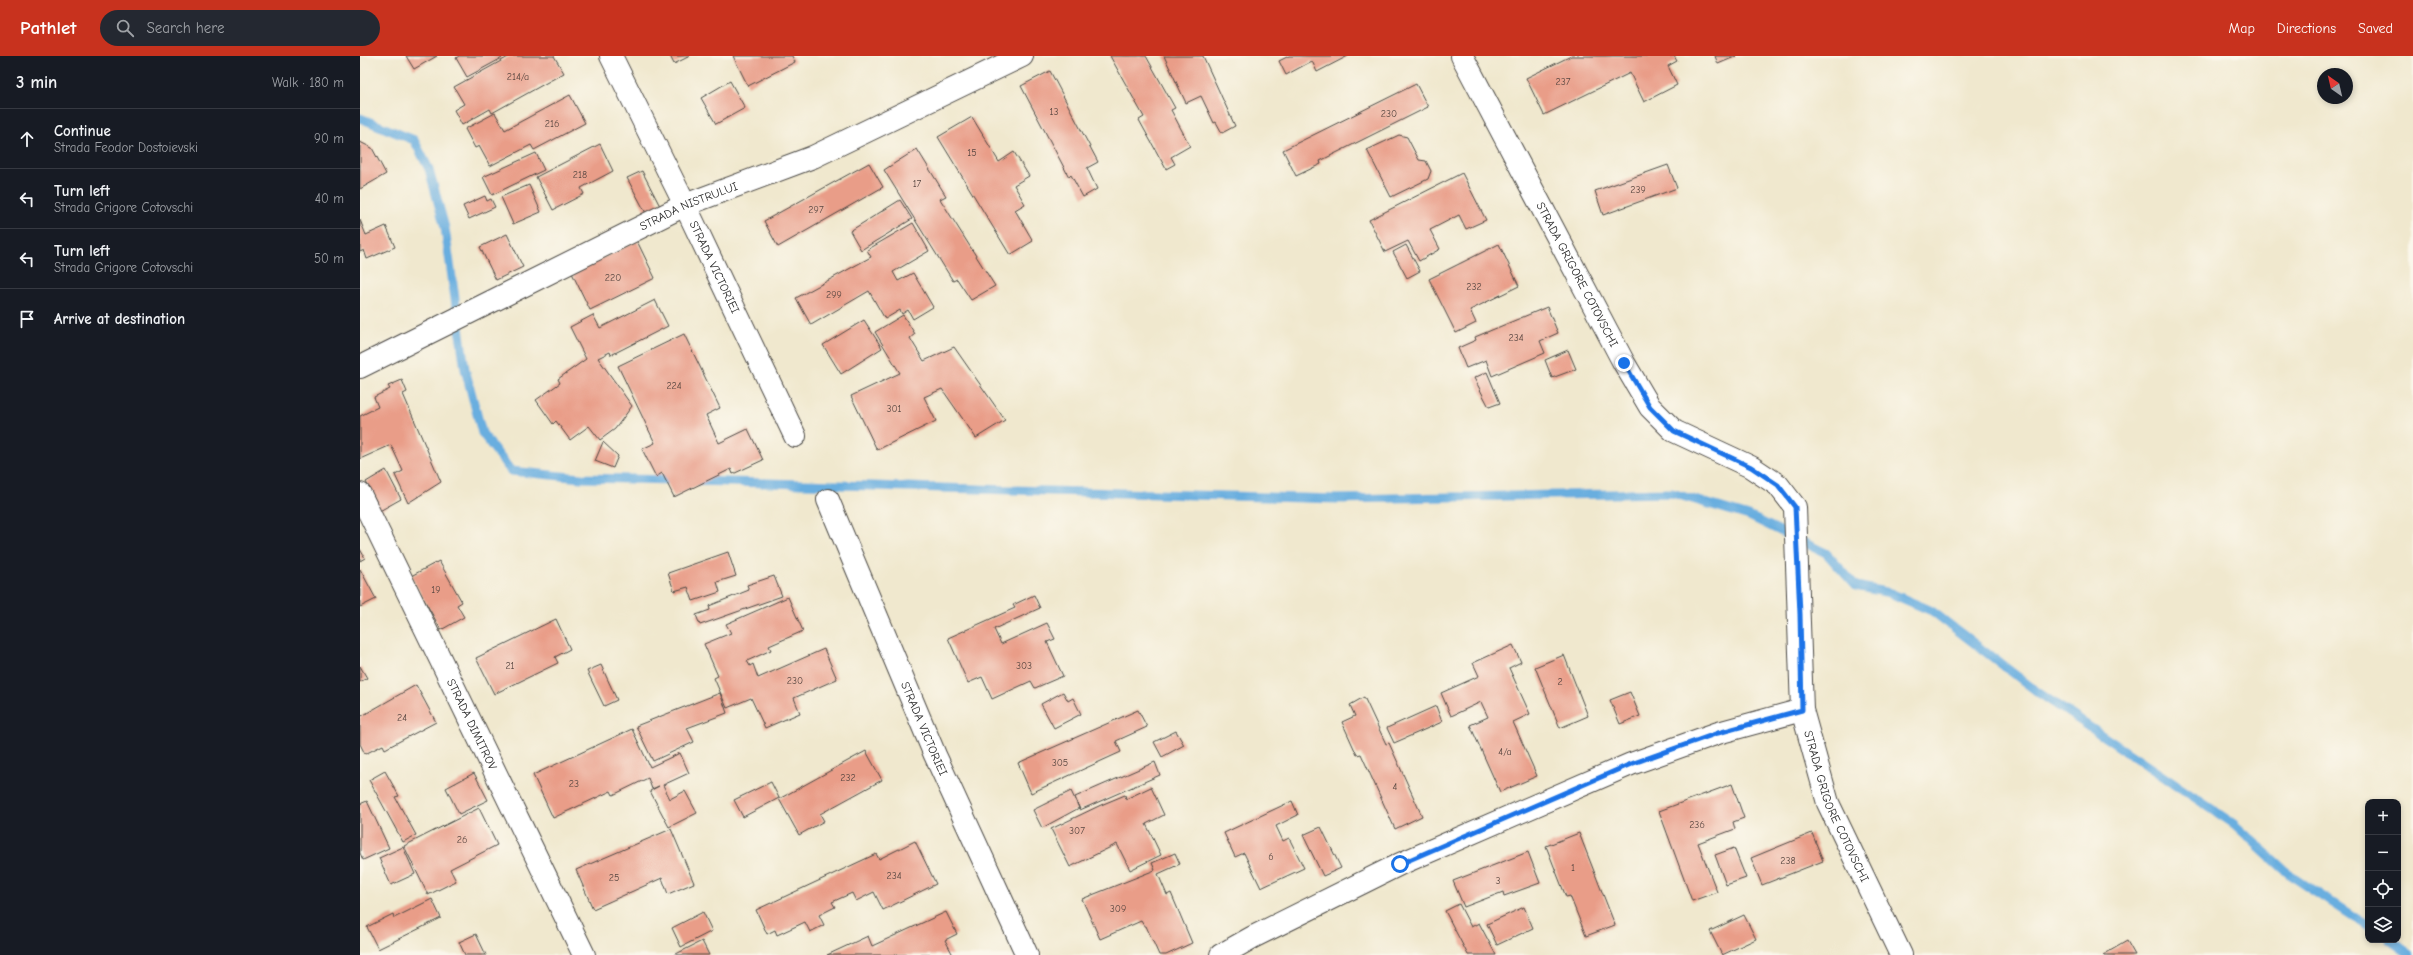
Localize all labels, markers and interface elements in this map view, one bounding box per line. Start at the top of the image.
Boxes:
search box [100,10,380,46]
text: Pathlet [20,17,76,39]
icon: search [114,17,136,39]
text: Search here [146,19,225,37]
text: Map [2228,20,2255,37]
text: Directions [2277,20,2336,37]
text: Saved [2358,20,2393,37]
north arrow [2317,68,2353,104]
house number: 214/a [507,71,529,83]
text: 3 min [16,73,57,92]
text: Walk · 180 m [272,75,344,90]
house number: 237 [1555,76,1571,88]
house number: 13 [1049,106,1059,118]
house number: 230 [1381,108,1397,120]
house number: 216 [545,118,559,130]
text: Continue [54,122,111,140]
icon: ahead [16,128,38,150]
text: 90 m [314,131,344,146]
text: Strada Feodor Dostoievski [54,140,198,155]
house number: 15 [967,147,977,159]
house number: 218 [573,169,587,181]
house number: 17 [913,178,922,190]
street label: STRADA NISTRULUI [637,179,740,233]
text: Turn left [54,182,110,200]
house number: 239 [1630,184,1646,196]
icon: left [16,188,38,210]
text: 40 m [315,191,344,206]
text: Strada Grigore Cotovschi [54,200,193,215]
street label: STRADA GRIGORE COTOVSCHI [1533,200,1621,350]
house number: 297 [808,204,824,216]
street label: STRADA VICTORIEI [686,218,743,316]
text: Turn left [54,242,110,260]
icon: left [16,248,38,270]
text: 50 m [314,251,344,266]
text: Strada Grigore Cotovschi [54,260,193,275]
house number: 220 [605,272,621,284]
house number: 232 [1466,281,1482,293]
house number: 299 [826,289,842,301]
icon: arrive [16,308,38,330]
text: Arrive at destination [54,310,185,328]
house number: 234 [1508,332,1524,344]
route end [1615,354,1633,372]
house number: 224 [666,380,682,392]
house number: 301 [886,403,902,415]
house number: 19 [431,584,441,596]
house number: 21 [505,660,515,672]
house number: 303 [1016,660,1032,672]
house number: 230 [787,675,803,687]
street label: STRADA DIMITROV [444,676,500,773]
house number: 2 [1557,676,1563,688]
street label: STRADA VICTORIEI [898,679,951,778]
house number: 24 [397,712,407,724]
street label: STRADA GRIGORE COTOVSCHI [1801,729,1872,885]
house number: 4/a [1498,746,1512,758]
house number: 305 [1052,757,1068,769]
house number: 232 [840,772,856,784]
house number: 23 [569,778,579,790]
house number: 4 [1393,781,1398,793]
map controls [2365,799,2401,943]
button: + [2365,799,2401,835]
house number: 236 [1689,819,1705,831]
house number: 307 [1069,825,1085,837]
house number: 26 [457,834,467,846]
button: − [2365,835,2401,871]
house number: 6 [1268,851,1274,863]
route start [1391,855,1409,873]
house number: 238 [1780,855,1796,867]
house number: 1 [1571,862,1575,874]
house number: 234 [886,870,902,882]
button: locate [2365,871,2401,907]
house number: 25 [609,872,619,884]
house number: 3 [1495,875,1501,887]
house number: 309 [1110,903,1126,915]
button: layers [2365,907,2401,943]

